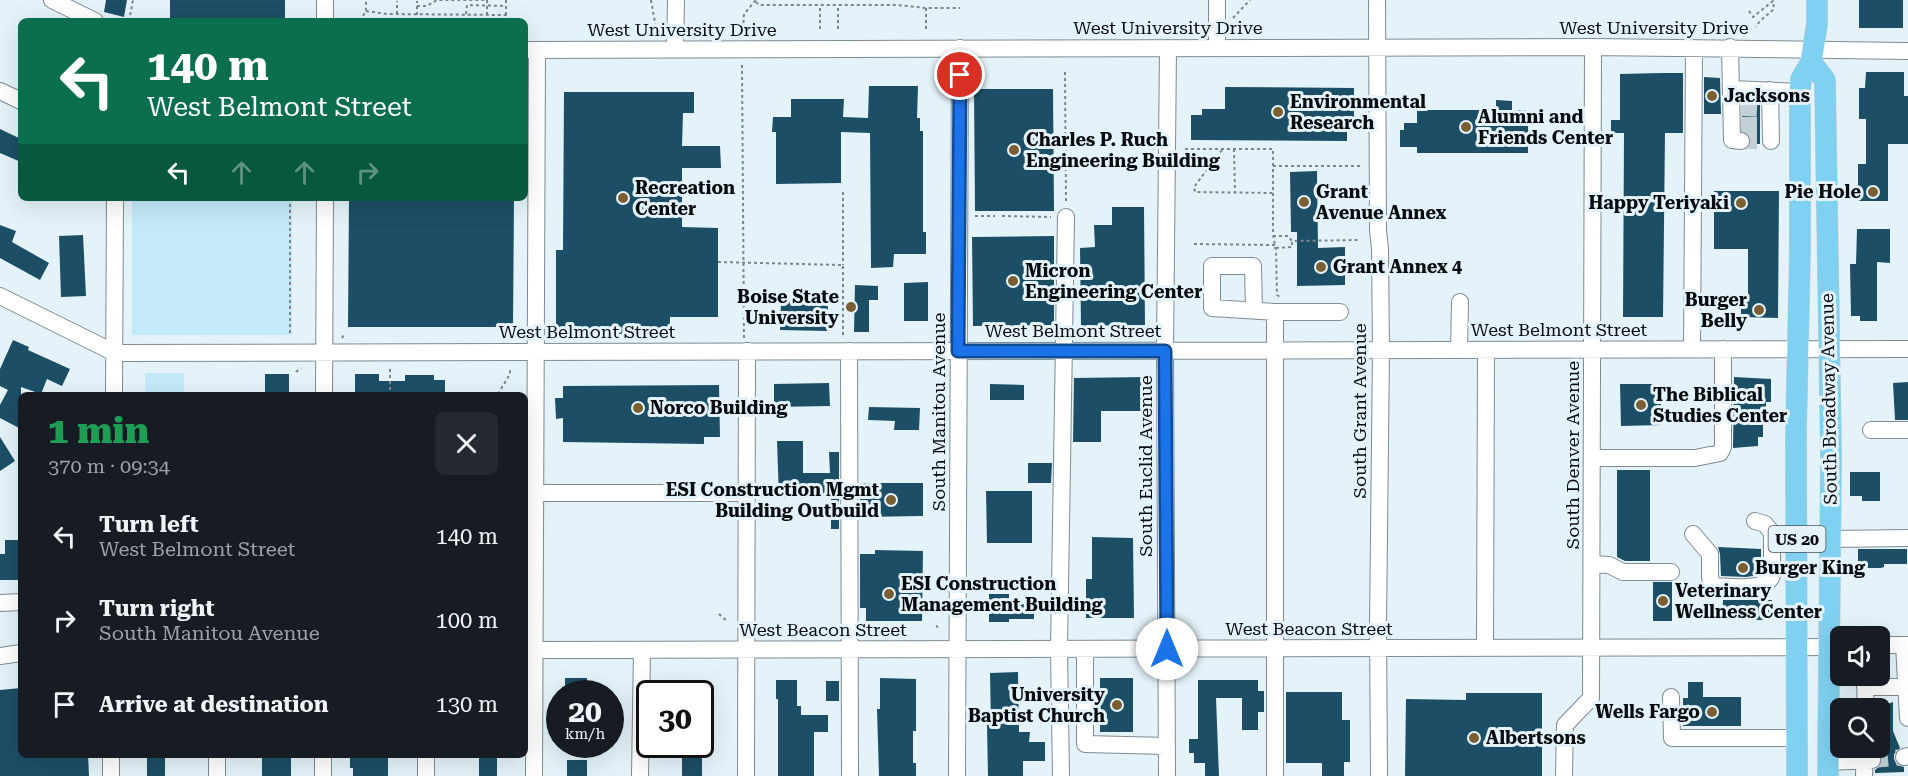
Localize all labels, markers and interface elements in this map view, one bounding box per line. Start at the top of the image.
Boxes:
street label: West University Drive [1073,17,1263,38]
street label: West University Drive [1559,17,1749,38]
street label: West University Drive [587,19,777,40]
text: 140 m [147,41,269,90]
icon: left [48,42,126,120]
pin [934,49,985,100]
icon: arrive [943,58,976,91]
place label: Jacksons [1724,85,1810,106]
marker: Jacksons [1705,89,1719,103]
text: West Belmont Street [147,91,412,123]
place label: Environmental Research [1290,91,1426,133]
marker: Environmental Research [1271,105,1285,119]
place label: Alumni and Friends Center [1478,106,1613,148]
marker: Alumni and Friends Center [1459,120,1473,134]
place label: Charles P. Ruch Engineering Building [1026,129,1221,171]
marker: Charles P. Ruch Engineering Building [1007,143,1021,157]
icon: left [162,156,195,189]
icon: ahead [225,156,258,189]
icon: ahead [288,156,321,189]
icon: right [351,156,384,189]
place label: Recreation Center [635,177,735,219]
place label: Grant Avenue Annex [1316,181,1447,223]
place label: Pie Hole [1784,181,1861,202]
marker: Pie Hole [1866,185,1880,199]
marker: Recreation Center [616,191,630,205]
place label: Happy Teriyaki [1588,192,1729,213]
marker: Grant Avenue Annex [1297,195,1311,209]
marker: Happy Teriyaki [1734,196,1748,210]
place label: Grant Annex 4 [1333,256,1462,277]
place label: Micron Engineering Center [1025,260,1202,302]
marker: Grant Annex 4 [1314,260,1328,274]
marker: Micron Engineering Center [1006,274,1020,288]
place label: Boise State University [737,286,839,328]
place label: Burger Belly [1685,289,1747,331]
street label: South Broadway Avenue [1816,293,1841,505]
marker: Boise State University [844,300,858,314]
marker: Burger Belly [1752,303,1766,317]
street label: South Manitou Avenue [928,313,949,511]
street label: West Belmont Street [1471,319,1648,340]
street label: West Belmont Street [985,320,1162,341]
street label: West Belmont Street [499,321,676,342]
street label: South Grant Avenue [1349,323,1370,499]
street label: South Denver Avenue [1562,361,1583,549]
street label: South Euclid Avenue [1135,375,1156,557]
place label: The Biblical Studies Center [1653,384,1787,426]
place label: Norco Building [650,397,788,418]
marker: The Biblical Studies Center [1634,398,1648,412]
marker: Norco Building [631,401,645,415]
text: 1 min [48,410,149,452]
button: close [435,412,498,475]
text: 370 m · 09:34 [48,454,170,478]
place label: ESI Construction Mgmt Building Outbuild [666,479,879,521]
marker: ESI Construction Mgmt Building Outbuild [884,493,898,507]
text: Turn left [99,512,199,537]
icon: left [48,520,81,553]
text: 140 m [435,524,498,549]
road number: US 20 [1768,526,1826,552]
text: West Belmont Street [99,537,295,561]
place label: Burger King [1755,557,1866,578]
marker: Burger King [1736,561,1750,575]
place label: ESI Construction Management Building [901,573,1104,615]
place label: Veterinary Wellness Center [1675,580,1822,622]
marker: ESI Construction Management Building [882,587,896,601]
marker: Veterinary Wellness Center [1656,594,1670,608]
text: Turn right [99,596,214,621]
icon: right [48,604,81,637]
text: 100 m [435,608,498,633]
position arrow [1135,617,1199,681]
street label: West Beacon Street [1225,618,1393,639]
street label: West Beacon Street [739,619,907,640]
text: South Manitou Avenue [99,621,320,645]
map controls [1830,626,1890,758]
button: sound [1830,626,1890,686]
speed limit sign: 30 [636,680,714,758]
place label: University Baptist Church [968,684,1105,726]
icon: arrive [48,688,81,721]
text: Arrive at destination [99,692,328,717]
text: 130 m [435,692,498,717]
text: 20 [568,694,602,729]
marker: University Baptist Church [1110,698,1124,712]
button: search [1830,698,1890,758]
place label: Wells Fargo [1595,701,1700,722]
marker: Wells Fargo [1705,705,1719,719]
text: km/h [565,725,605,743]
place label: Albertsons [1486,727,1586,748]
marker: Albertsons [1467,731,1481,745]

